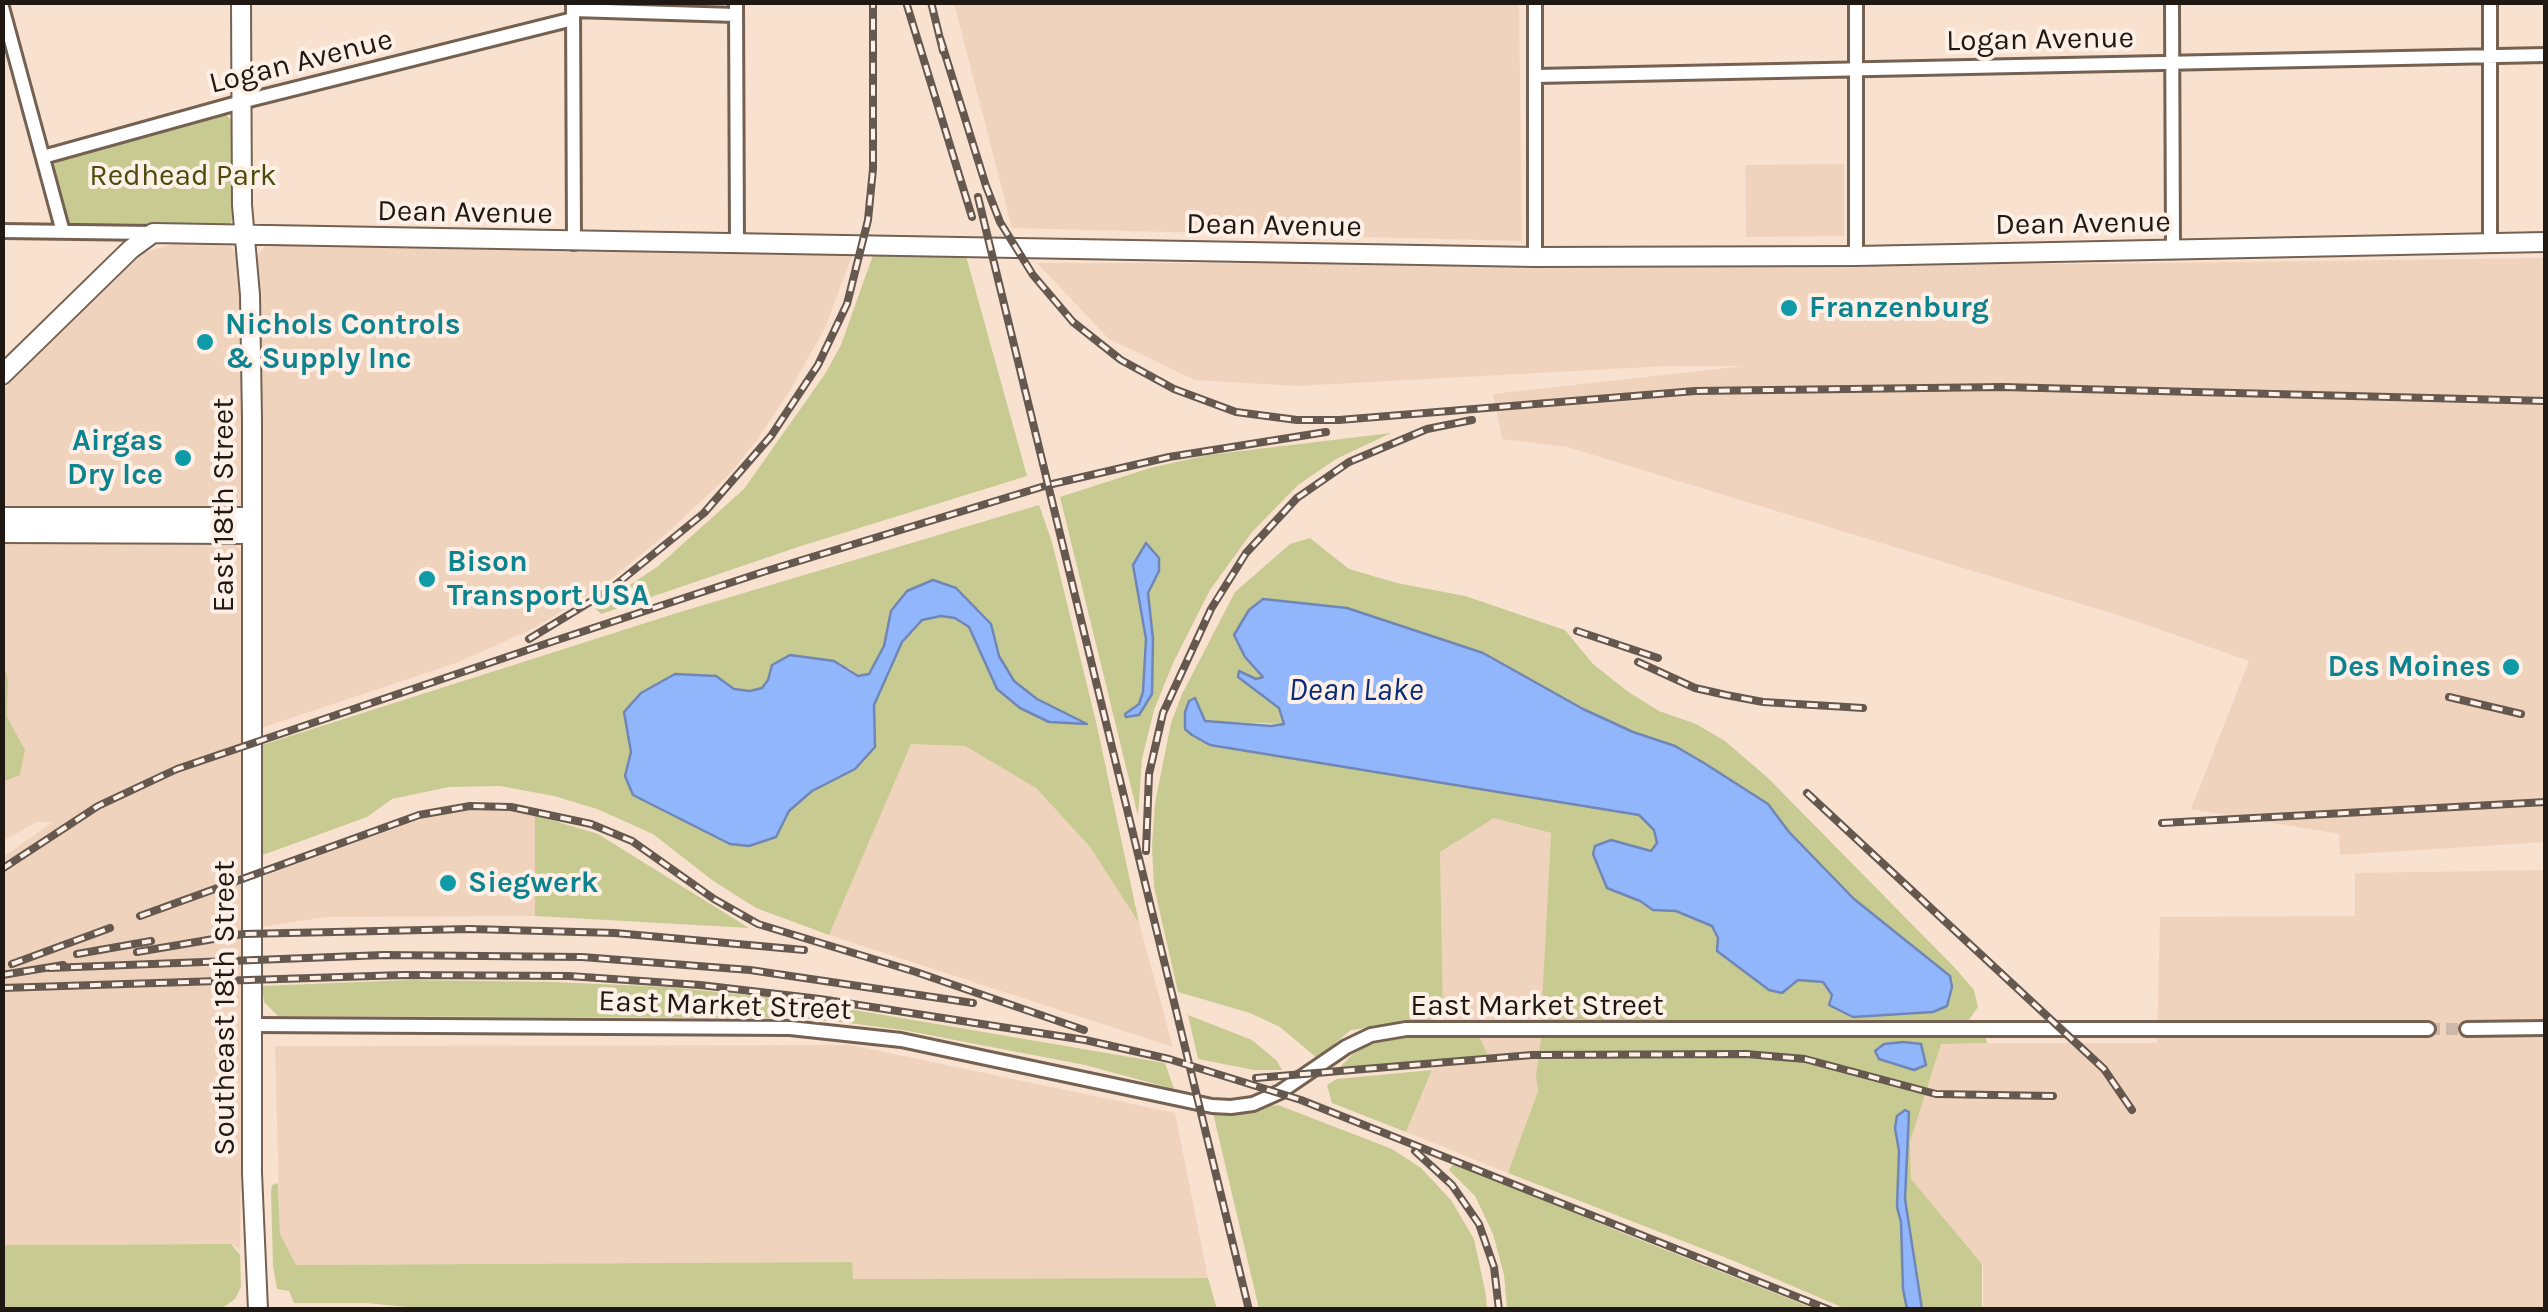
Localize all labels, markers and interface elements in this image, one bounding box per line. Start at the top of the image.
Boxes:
street label: Logan Avenue [1946,20,2134,60]
street label: Logan Avenue [206,22,396,102]
park label: Redhead Park [89,158,277,194]
street label: Dean Avenue [377,193,553,233]
street label: Dean Avenue [1995,204,2171,244]
street label: Dean Avenue [1186,206,1362,246]
place label: Franzenburg [1809,290,1989,326]
marker: Franzenburg [1778,297,1800,319]
place label: Nichols Controls & Supply Inc [225,307,461,378]
marker: Nichols Controls & Supply Inc [194,331,216,353]
street label: East 18th Street [206,398,242,612]
place label: Airgas Dry Ice [67,423,163,494]
marker: Airgas Dry Ice [172,447,194,469]
place label: Bison Transport USA [447,544,649,614]
marker: Bison Transport USA [416,568,438,590]
place label: Des Moines [2328,649,2491,685]
marker: Des Moines [2500,656,2522,678]
water label: Dean Lake [1289,672,1423,710]
street label: Southeast 18th Street [207,860,243,1156]
place label: Siegwerk [468,865,598,901]
marker: Siegwerk [437,872,459,894]
street label: East Market Street [598,984,852,1028]
street label: East Market Street [1410,988,1664,1024]

